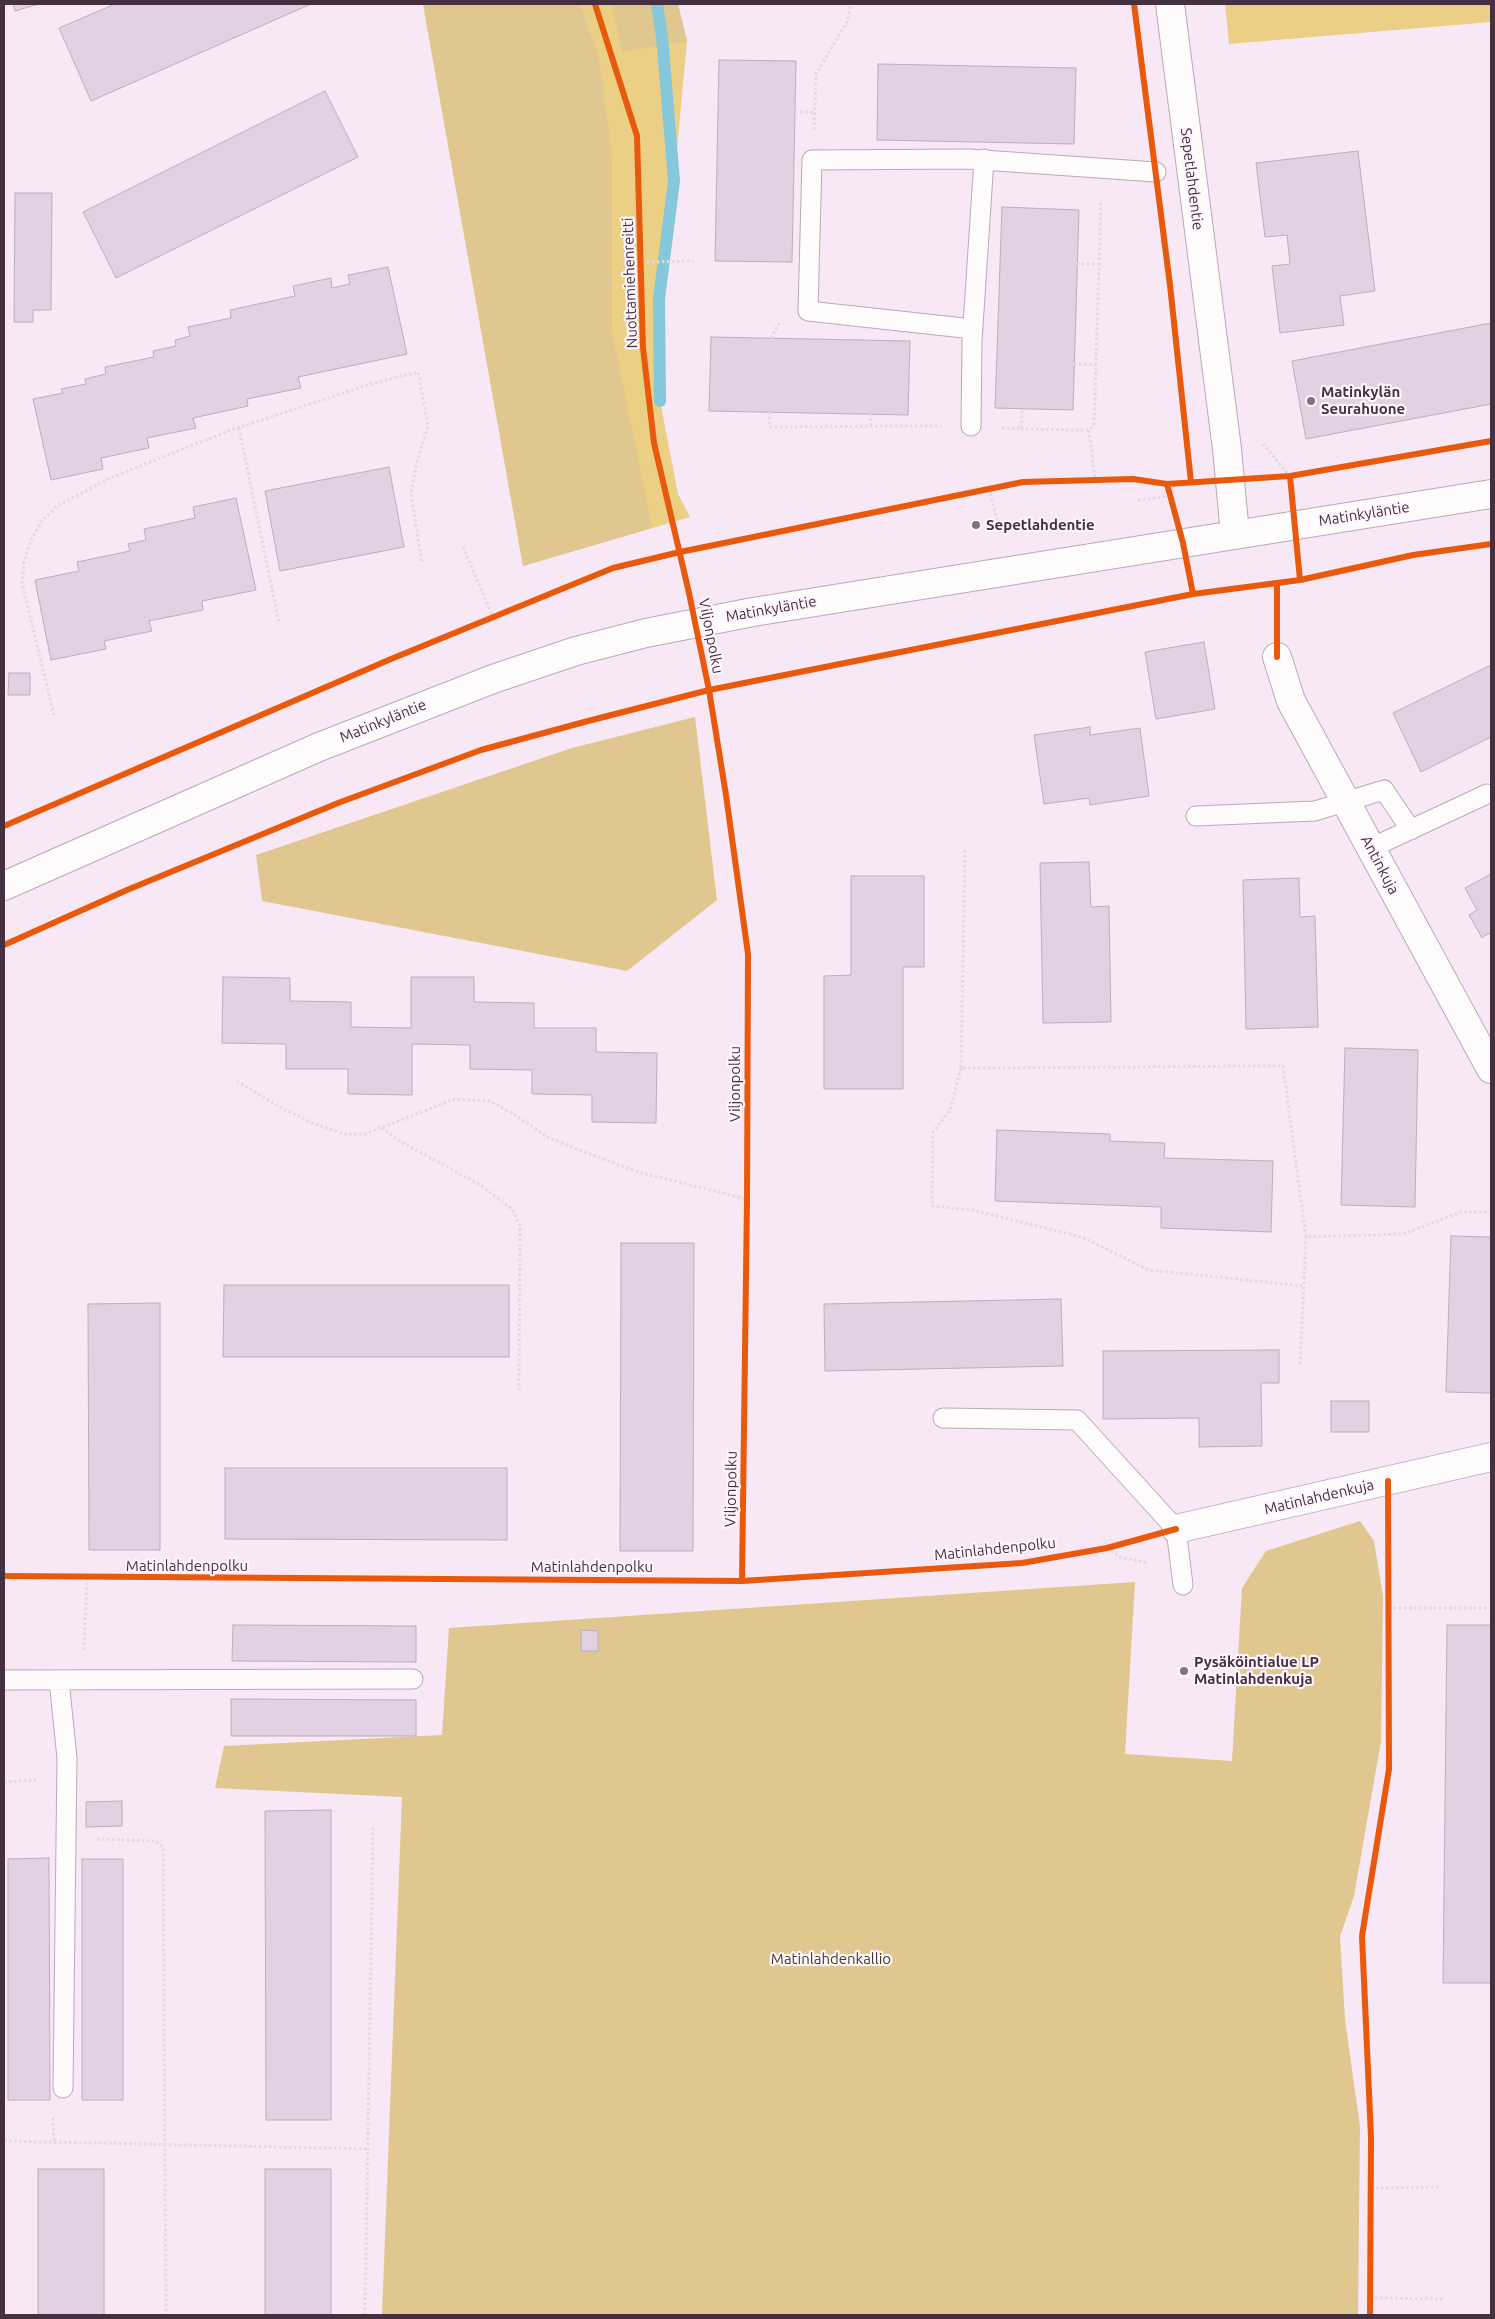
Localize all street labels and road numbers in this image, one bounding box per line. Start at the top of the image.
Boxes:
street label: Sepetlahdentie [1177,127,1207,231]
street label: Nuottamiehenreitti [619,217,641,349]
street label: Matinkyläntie [1317,498,1411,530]
street label: Matinkyläntie [724,592,818,626]
street label: Viljonpolku [695,597,727,675]
street label: Matinkyläntie [337,695,429,747]
street label: Antinkuja [1357,833,1403,897]
street label: Viljonpolku [726,1046,744,1122]
street label: Viljonpolku [721,1451,741,1527]
street label: Matinlahdenkuja [1262,1476,1376,1518]
street label: Matinlahdenpolku [933,1534,1057,1564]
street label: Matinlahdenpolku [126,1557,248,1575]
street label: Matinlahdenpolku [531,1558,653,1576]

